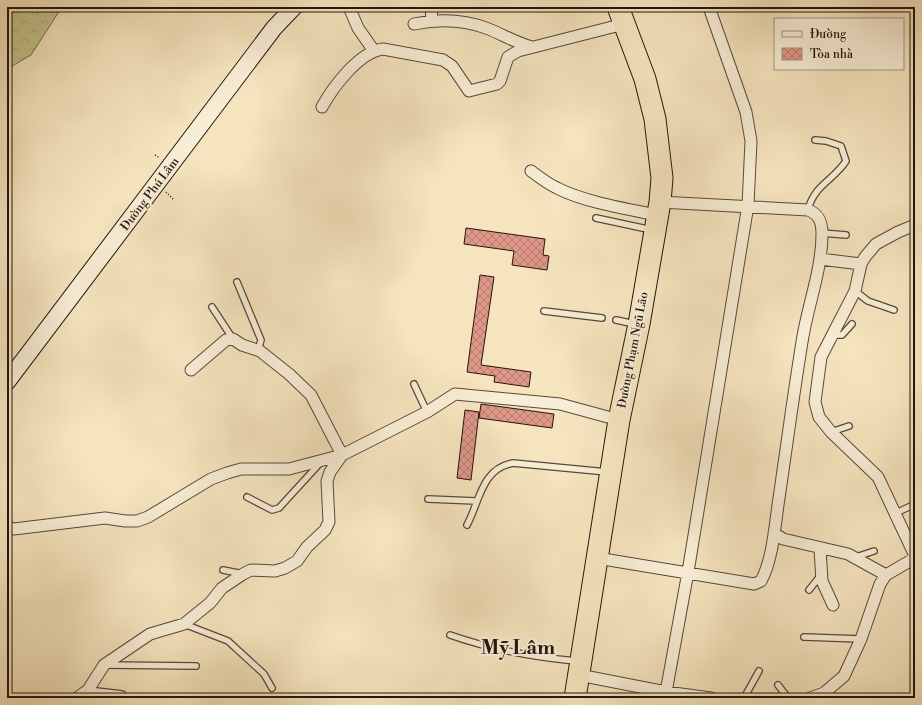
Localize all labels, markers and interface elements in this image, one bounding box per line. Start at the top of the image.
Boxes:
legend [774,18,904,70]
text: Đường [810,27,847,42]
text: Tòa nhà [810,47,854,62]
street label: Đường Phú Lâm [118,154,183,234]
street label: Đường Phạm Ngũ Lão [614,290,652,410]
district label: Mỹ Lâm [481,636,555,661]

